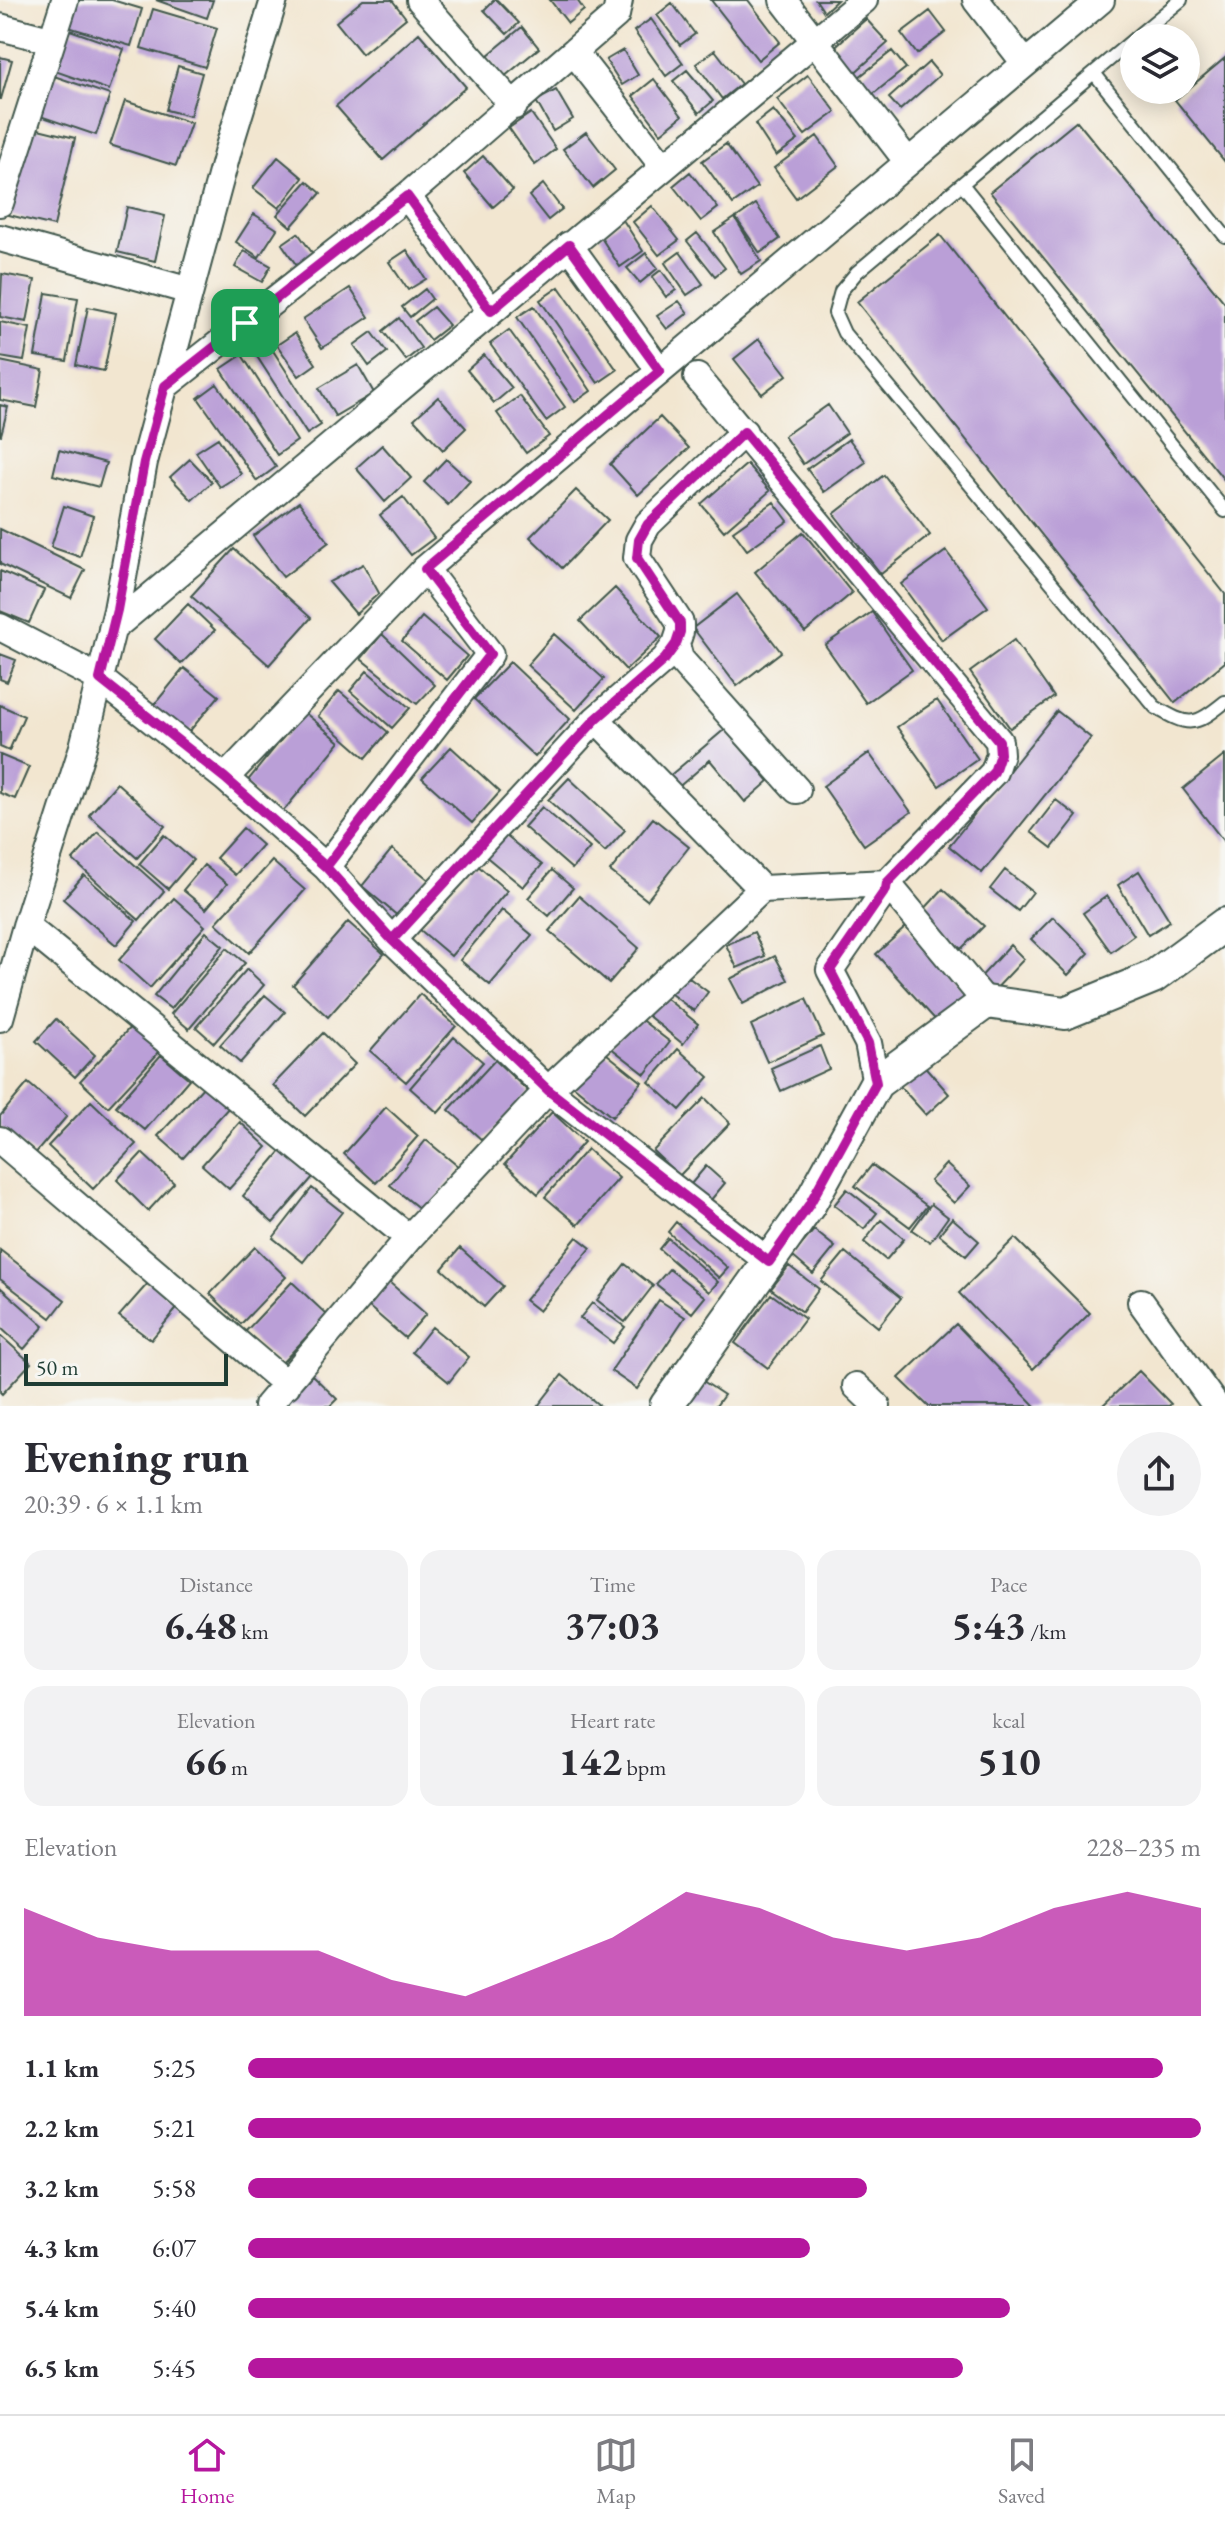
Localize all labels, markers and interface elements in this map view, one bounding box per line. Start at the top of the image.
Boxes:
map controls [1120,24,1200,104]
button: layers [1120,24,1200,104]
pin [211,289,279,357]
icon: arrive [223,301,267,345]
scale bar [24,1350,228,1386]
text: 50 m [36,1353,79,1382]
text: Evening run [24,1428,249,1485]
button: share [1117,1432,1201,1516]
text: 20:39 · 6 × 1.1 km [24,1487,203,1521]
text: Distance [179,1570,253,1599]
text: Time [590,1570,635,1599]
text: Pace [990,1570,1027,1599]
text: 6.48 [164,1599,237,1651]
text: 37:03 [565,1599,660,1651]
text: 5:43 [951,1599,1026,1651]
text: km [237,1617,269,1646]
text: /km [1026,1617,1067,1646]
text: Elevation [177,1706,256,1735]
text: Heart rate [570,1706,655,1735]
text: kcal [992,1706,1025,1735]
text: 66 [184,1735,227,1787]
text: 142 [559,1735,622,1787]
text: 510 [977,1735,1041,1787]
text: m [227,1753,248,1782]
text: bpm [622,1753,666,1782]
text: Elevation [24,1830,118,1864]
text: 228–235 m [1086,1830,1201,1864]
text: 1.1 km [24,2051,99,2085]
text: 5:25 [152,2051,196,2085]
text: 2.2 km [24,2111,99,2145]
text: 5:21 [152,2111,196,2145]
text: 3.2 km [24,2171,99,2205]
text: 5:58 [152,2171,196,2205]
text: 4.3 km [24,2231,99,2265]
text: 6:07 [152,2231,196,2265]
text: 5.4 km [24,2291,99,2325]
text: 5:40 [152,2291,196,2325]
text: 6.5 km [24,2351,99,2385]
text: 5:45 [152,2351,196,2385]
tab: Home [180,2433,234,2510]
tab: Map [594,2433,638,2510]
tab: Saved [998,2433,1045,2510]

